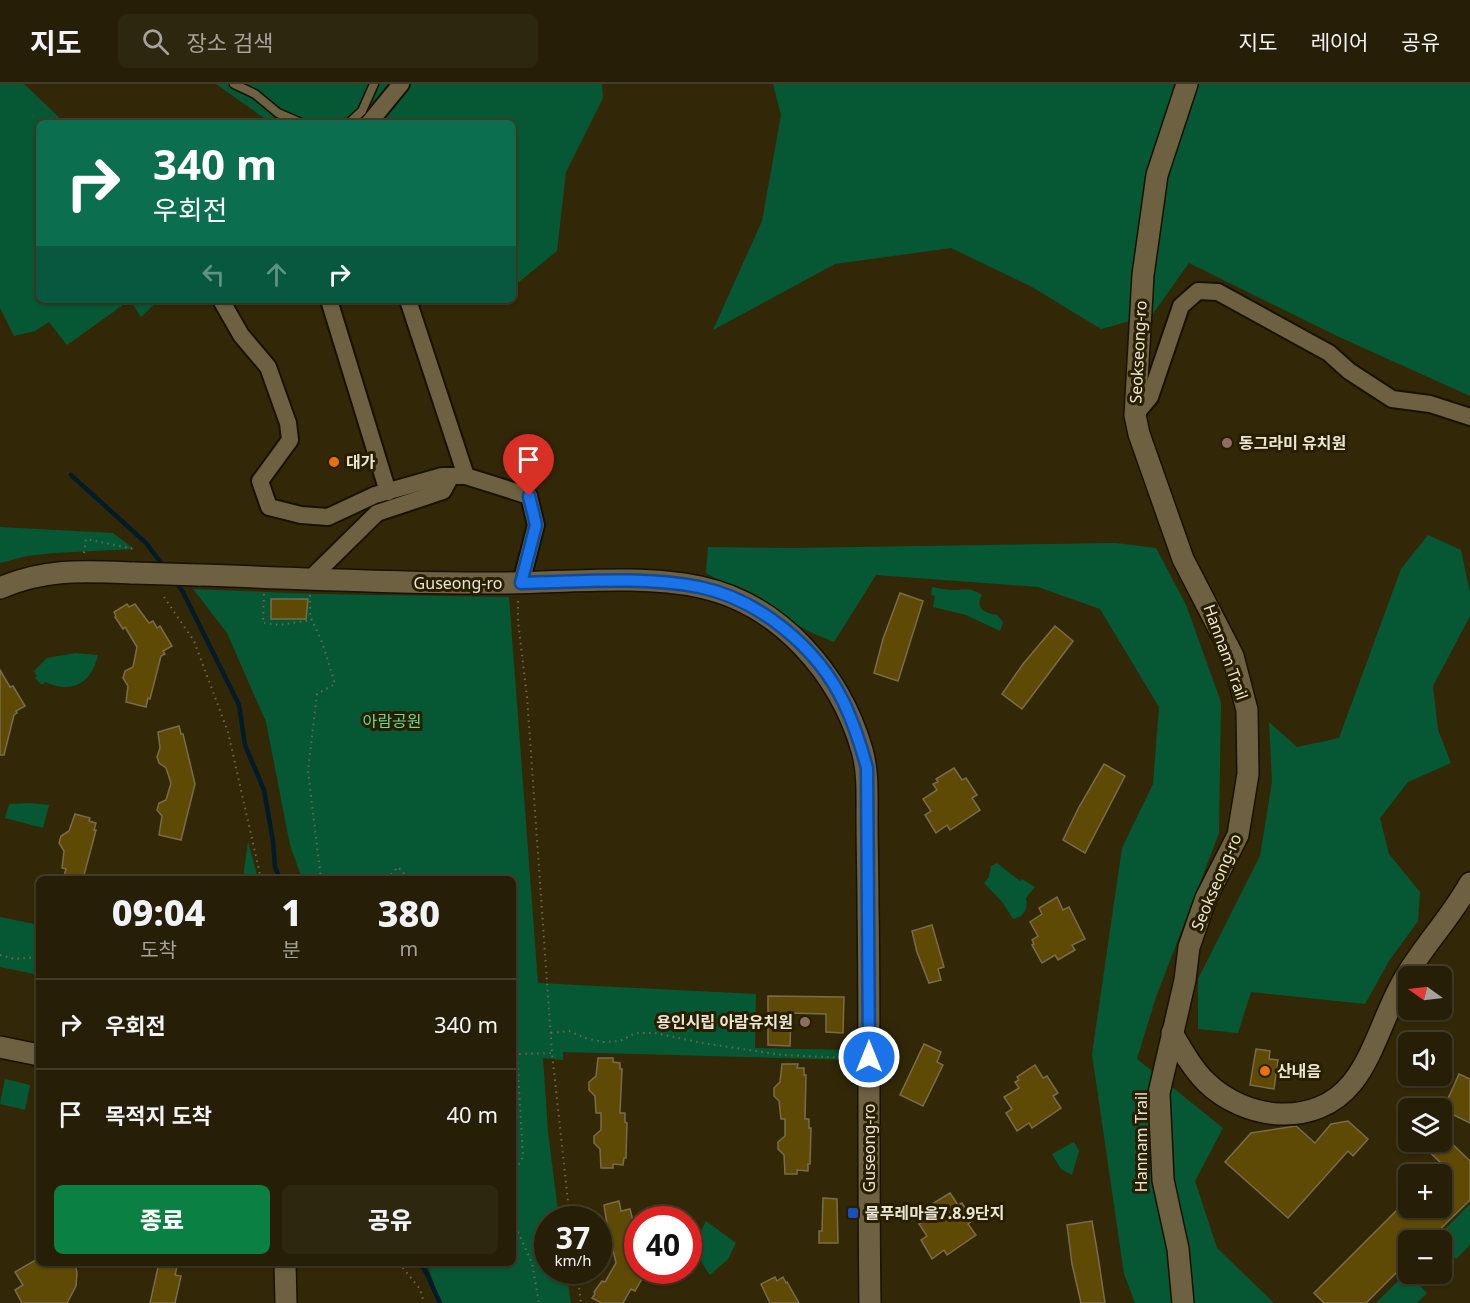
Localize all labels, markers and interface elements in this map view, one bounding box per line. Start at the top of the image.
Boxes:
search box [118,14,538,68]
text: 지도 [30,23,82,61]
icon: search [139,25,172,58]
text: 장소 검색 [187,27,273,57]
text: 지도 [1239,28,1277,56]
text: 레이어 [1310,28,1368,56]
text: 공유 [1401,28,1440,56]
text: 340 m [153,135,277,192]
icon: right [54,144,132,222]
text: 우회전 [153,191,228,228]
icon: left [197,258,230,291]
icon: ahead [260,258,293,291]
icon: right [323,258,356,291]
street label: Seokseong-ro [1124,300,1152,404]
place label: 동그라미 유치원 [1239,432,1346,454]
pin [503,434,554,496]
marker: 동그라미 유치원 [1220,436,1234,450]
icon: arrive [512,443,545,476]
place label: 대가 [346,451,376,473]
marker: 대가 [327,455,341,469]
street label: Guseong-ro [414,572,502,594]
street label: Hannam Trail [1199,601,1253,703]
park label: 아람공원 [363,710,421,732]
street label: Seokseong-ro [1186,830,1246,934]
text: 09:04 [112,888,205,937]
text: 1 [281,888,302,937]
text: 380 [378,889,440,938]
text: m [400,935,418,962]
text: 도착 [140,936,177,963]
text: 분 [282,936,301,963]
north arrow [1398,966,1452,1020]
map controls [1398,966,1452,1284]
icon: right [54,1008,87,1041]
text: 340 m [434,1009,498,1039]
text: 우회전 [105,1010,166,1040]
place label: 용인시립 아람유치원 [656,1011,793,1033]
marker: 용인시립 아람유치원 [798,1015,812,1029]
position arrow [837,1025,901,1089]
button: sound [1398,1032,1452,1086]
place label: 산내음 [1277,1060,1321,1082]
marker: 산내음 [1258,1064,1272,1078]
street label: Hannam Trail [1130,1092,1152,1192]
icon: arrive [54,1098,87,1131]
button: layers [1398,1098,1452,1152]
text: 40 m [447,1099,498,1129]
text: 목적지 도착 [105,1100,212,1130]
street label: Guseong-ro [858,1104,880,1192]
button: + [1398,1164,1452,1218]
button: 종료 [54,1185,270,1254]
button: 공유 [282,1185,498,1254]
place label: 물푸레마을7.8.9단지 [865,1202,1005,1224]
speed limit sign: 40 [624,1206,702,1284]
marker: 물푸레마을7.8.9단지 [846,1206,860,1220]
text: 37 [556,1217,590,1258]
button: − [1398,1230,1452,1284]
text: km/h [555,1250,591,1270]

